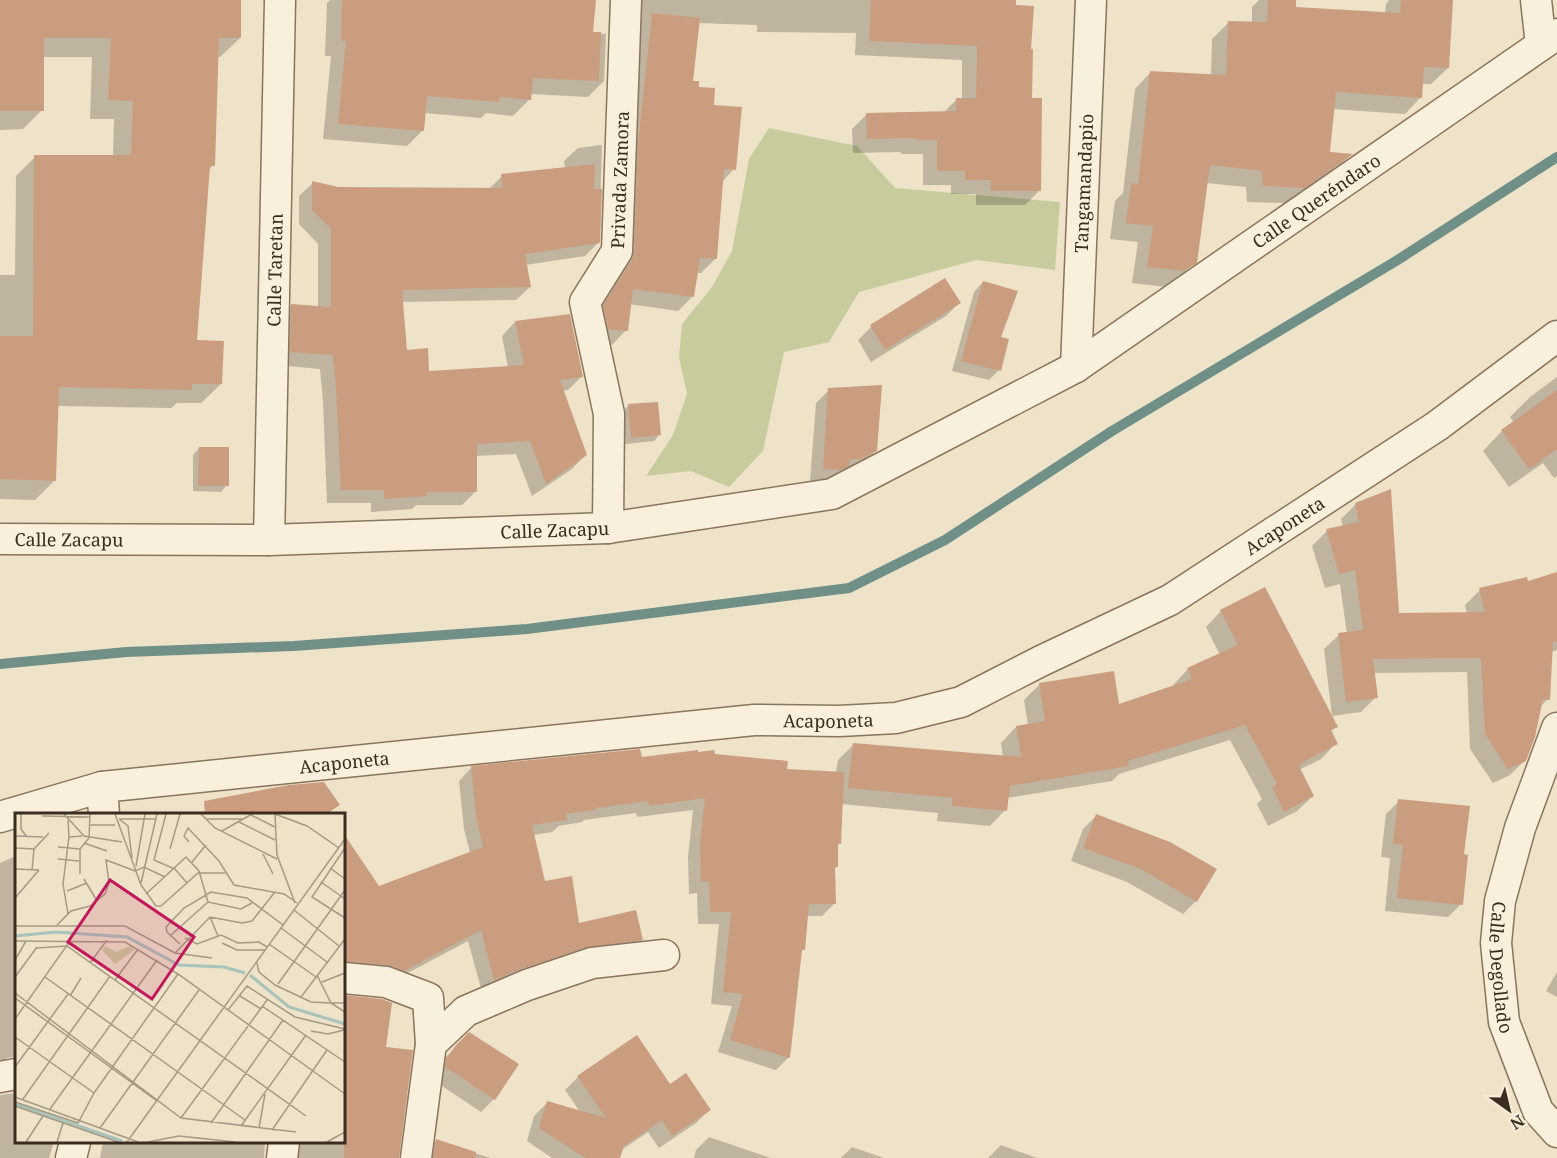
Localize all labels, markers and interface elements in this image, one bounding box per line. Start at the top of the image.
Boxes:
street label: Privada Zamora [605,110,634,249]
street label: Tangamandapio [1069,113,1098,253]
street label: Calle Queréndaro [1247,148,1385,254]
street label: Calle Taretan [261,213,288,327]
street label: Acaponeta [1240,491,1329,560]
street label: Calle Zacapu [500,516,610,544]
street label: Calle Zacapu [14,527,124,551]
street label: Acaponeta [783,707,874,733]
street label: Acaponeta [298,746,391,779]
inset map [15,813,345,1143]
street label: Calle Degollado [1484,900,1519,1037]
north arrow [1479,1080,1539,1140]
text: N [1506,1110,1529,1135]

